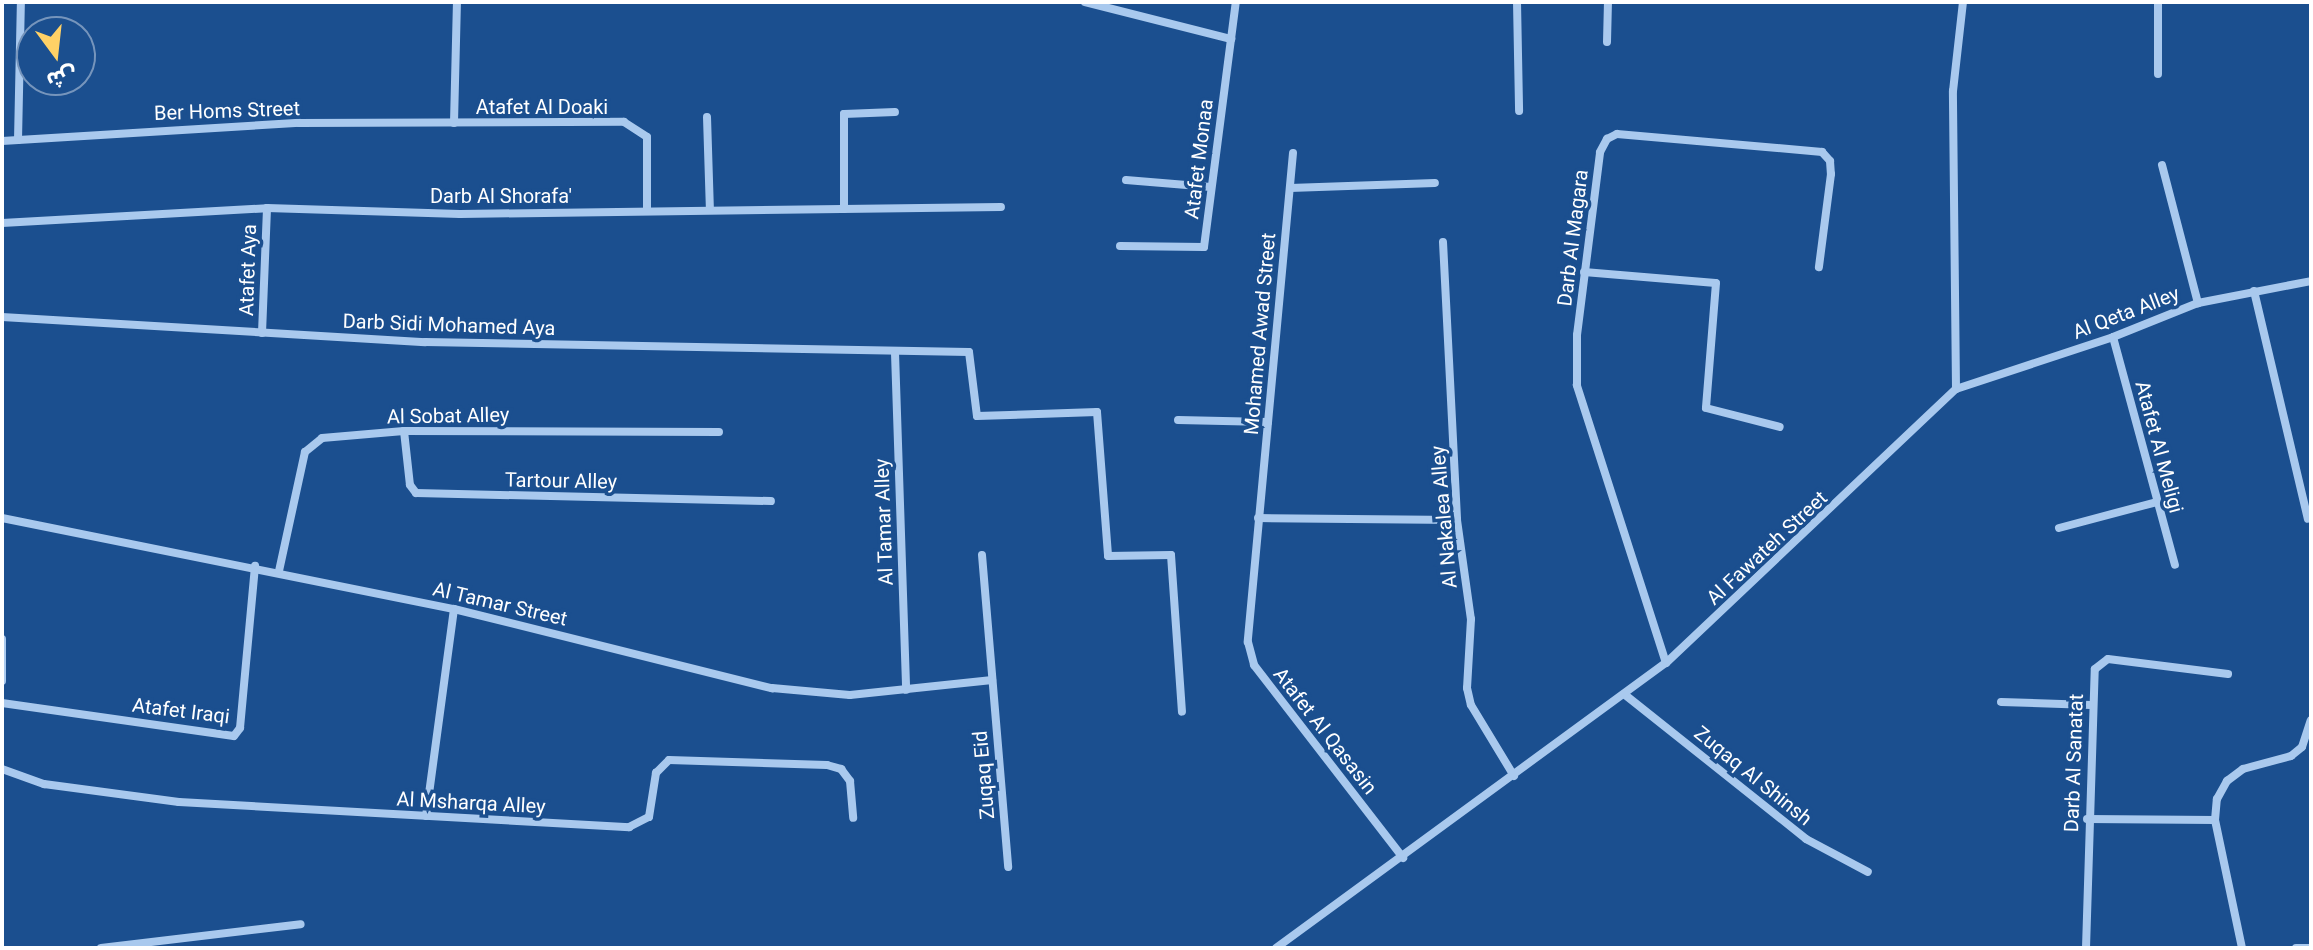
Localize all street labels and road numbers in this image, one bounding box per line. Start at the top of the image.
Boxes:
street label: Atafet Al Doaki [476,95,608,119]
street label: Ber Homs Street [154,96,300,126]
street label: Atafet Monaa [1180,98,1218,220]
street label: Darb Al Magara [1553,168,1593,308]
street label: Darb Al Shorafa' [430,184,572,208]
street label: Atafet Aya [234,224,262,316]
street label: Mohamed Awad Street [1239,232,1281,436]
street label: Al Qeta Alley [2069,282,2183,344]
street label: Darb Sidi Mohamed Aya [342,309,556,341]
street label: Atafet Al Meligi [2130,378,2188,516]
street label: Al Sobat Alley [387,403,509,429]
street label: Al Nakalea Alley [1426,445,1462,589]
street label: Al Tamar Alley [870,458,898,586]
street label: Tartour Alley [505,468,617,494]
street label: Al Fawateh Street [1702,486,1832,610]
street label: Al Tamar Street [430,577,570,631]
street label: Atafet Al Qasasin [1268,663,1382,799]
street label: Atafet Iraqi [131,693,231,729]
street label: Darb Al Sanatat [2060,693,2088,833]
street label: Zuqaq Al Shinsh [1689,721,1817,831]
street label: Zuqaq Eid [968,730,1000,820]
street label: Al Msharqa Alley [396,787,546,819]

